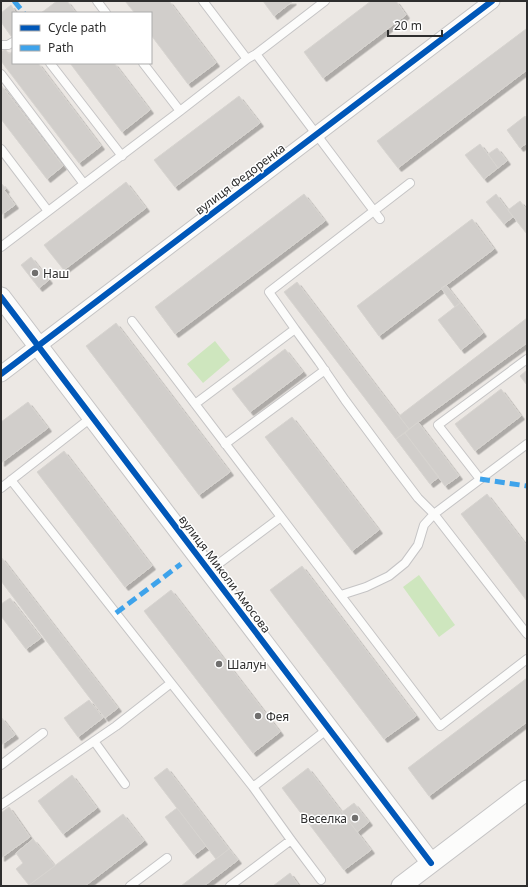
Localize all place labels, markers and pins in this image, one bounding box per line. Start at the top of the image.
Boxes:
place label: Наш [43,265,69,282]
marker: Наш [30,268,40,278]
place label: Шалун [227,656,267,673]
marker: Шалун [214,659,224,669]
place label: Фея [266,708,289,725]
marker: Фея [253,711,263,721]
place label: Веселка [300,810,347,827]
marker: Веселка [350,813,360,823]

